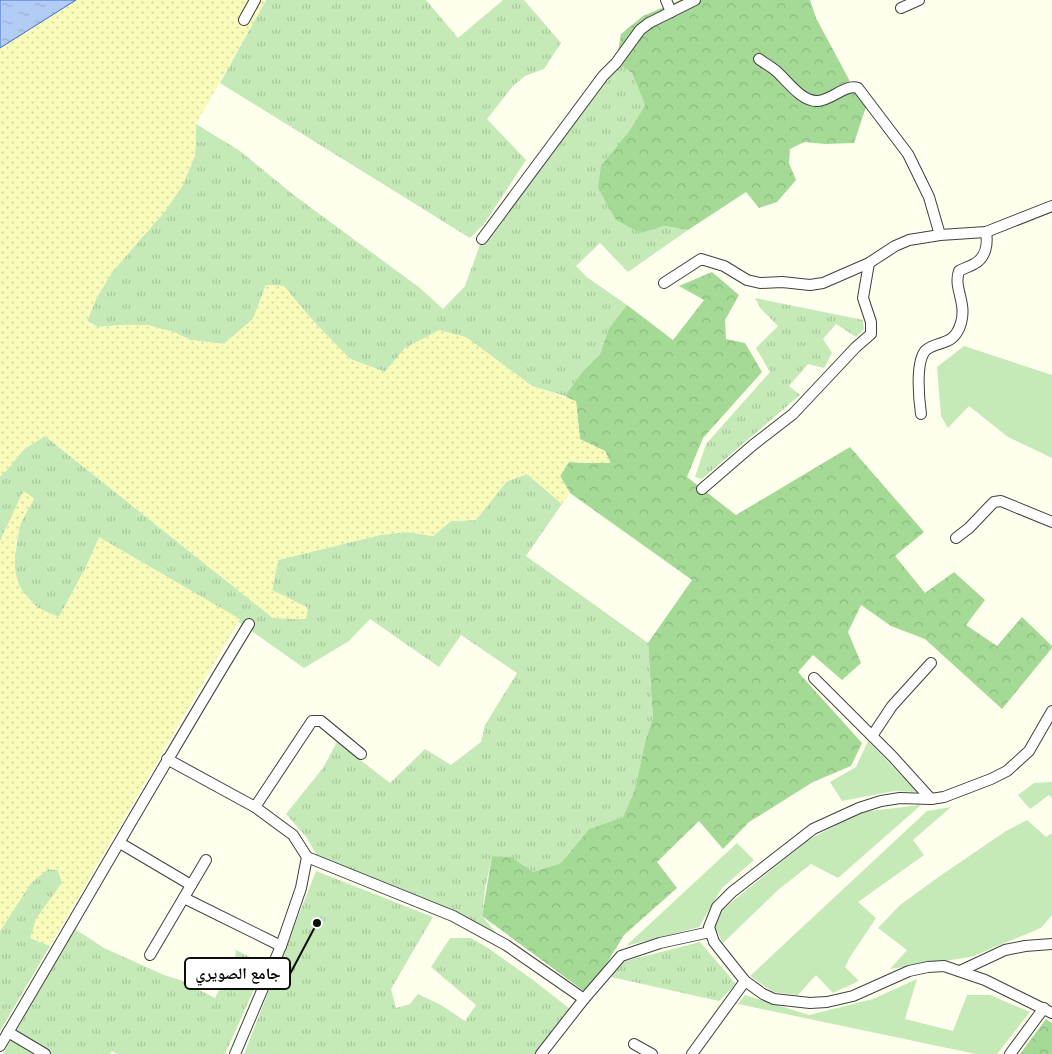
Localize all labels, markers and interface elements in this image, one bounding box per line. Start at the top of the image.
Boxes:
callout: جامع الصويري [185,958,290,989]
text: جامع الصويري [195,962,281,986]

